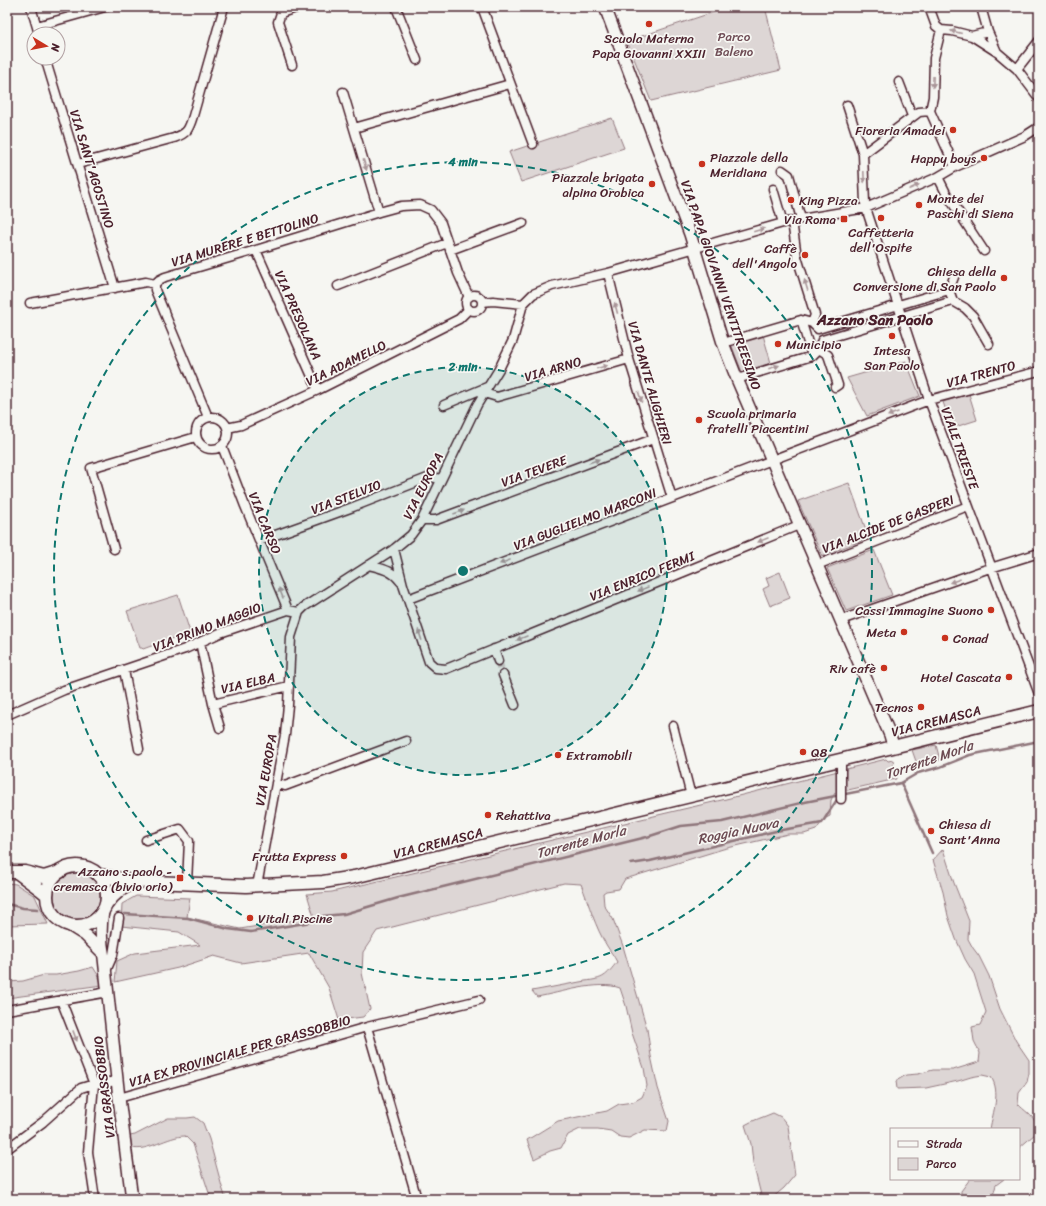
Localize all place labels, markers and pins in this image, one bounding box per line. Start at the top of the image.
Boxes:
marker: Scuola Materna Papa Giovanni XXIII [644,19,654,29]
place label: Scuola Materna Papa Giovanni XXIII [592,27,706,65]
place label: Fioreria Amadei [855,119,945,142]
marker: Fioreria Amadei [948,125,958,135]
place label: Piazzale della Meridiana [710,146,789,184]
place label: Happy boys [911,147,977,170]
marker: Happy boys [979,153,989,163]
marker: Piazzale della Meridiana [697,159,707,169]
place label: Piazzale brigata alpina Orobica [552,166,644,204]
marker: Piazzale brigata alpina Orobica [647,179,657,189]
place label: Monte dei Paschi di Siena [927,187,1014,225]
place label: King Pizza [799,189,858,212]
marker: King Pizza [786,195,796,205]
marker: Monte dei Paschi di Siena [914,200,924,210]
place label: Via Roma [784,208,836,231]
marker: Caffetteria dell'Ospite [876,213,886,223]
marker: Via Roma [839,214,849,224]
place label: Caffetteria dell'Ospite [848,221,914,259]
place label: Caffè dell'Angolo [732,237,797,275]
marker: Caffè dell'Angolo [800,250,810,260]
place label: Chiesa della Conversione di San Paolo [853,260,996,298]
marker: Chiesa della Conversione di San Paolo [999,273,1009,283]
marker: Intesa San Paolo [887,331,897,341]
place label: Municipio [786,333,842,356]
marker: Municipio [773,339,783,349]
place label: Intesa San Paolo [864,339,920,377]
place label: Scuola primaria fratelli Piacentini [707,402,809,440]
marker: Scuola primaria fratelli Piacentini [694,415,704,425]
centre of rings [456,564,470,578]
place label: Cassi Immagine Suono [855,599,983,622]
marker: Cassi Immagine Suono [986,605,996,615]
place label: Meta [867,621,896,644]
marker: Meta [899,627,909,637]
place label: Conad [953,627,989,650]
marker: Conad [940,633,950,643]
place label: Riv cafè [830,657,876,680]
marker: Riv cafè [879,663,889,673]
place label: Hotel Cascata [921,666,1001,689]
marker: Hotel Cascata [1004,672,1014,682]
place label: Tecnos [875,696,914,719]
marker: Tecnos [916,702,926,712]
place label: Q8 [811,741,827,764]
place label: Extramobili [566,744,632,767]
marker: Q8 [798,747,808,757]
marker: Extramobili [553,750,563,760]
place label: Rehattiva [496,804,551,827]
marker: Rehattiva [483,810,493,820]
place label: Chiesa di Sant'Anna [939,813,1001,851]
marker: Chiesa di Sant'Anna [926,826,936,836]
place label: Frutta Express [252,845,337,868]
marker: Frutta Express [339,851,349,861]
place label: Azzano s.paolo - cremasca (bivio orio) [53,860,173,898]
marker: Azzano s.paolo - cremasca (bivio orio) [175,873,185,883]
place label: Vitali Piscine [258,907,332,930]
marker: Vitali Piscine [245,913,255,923]

